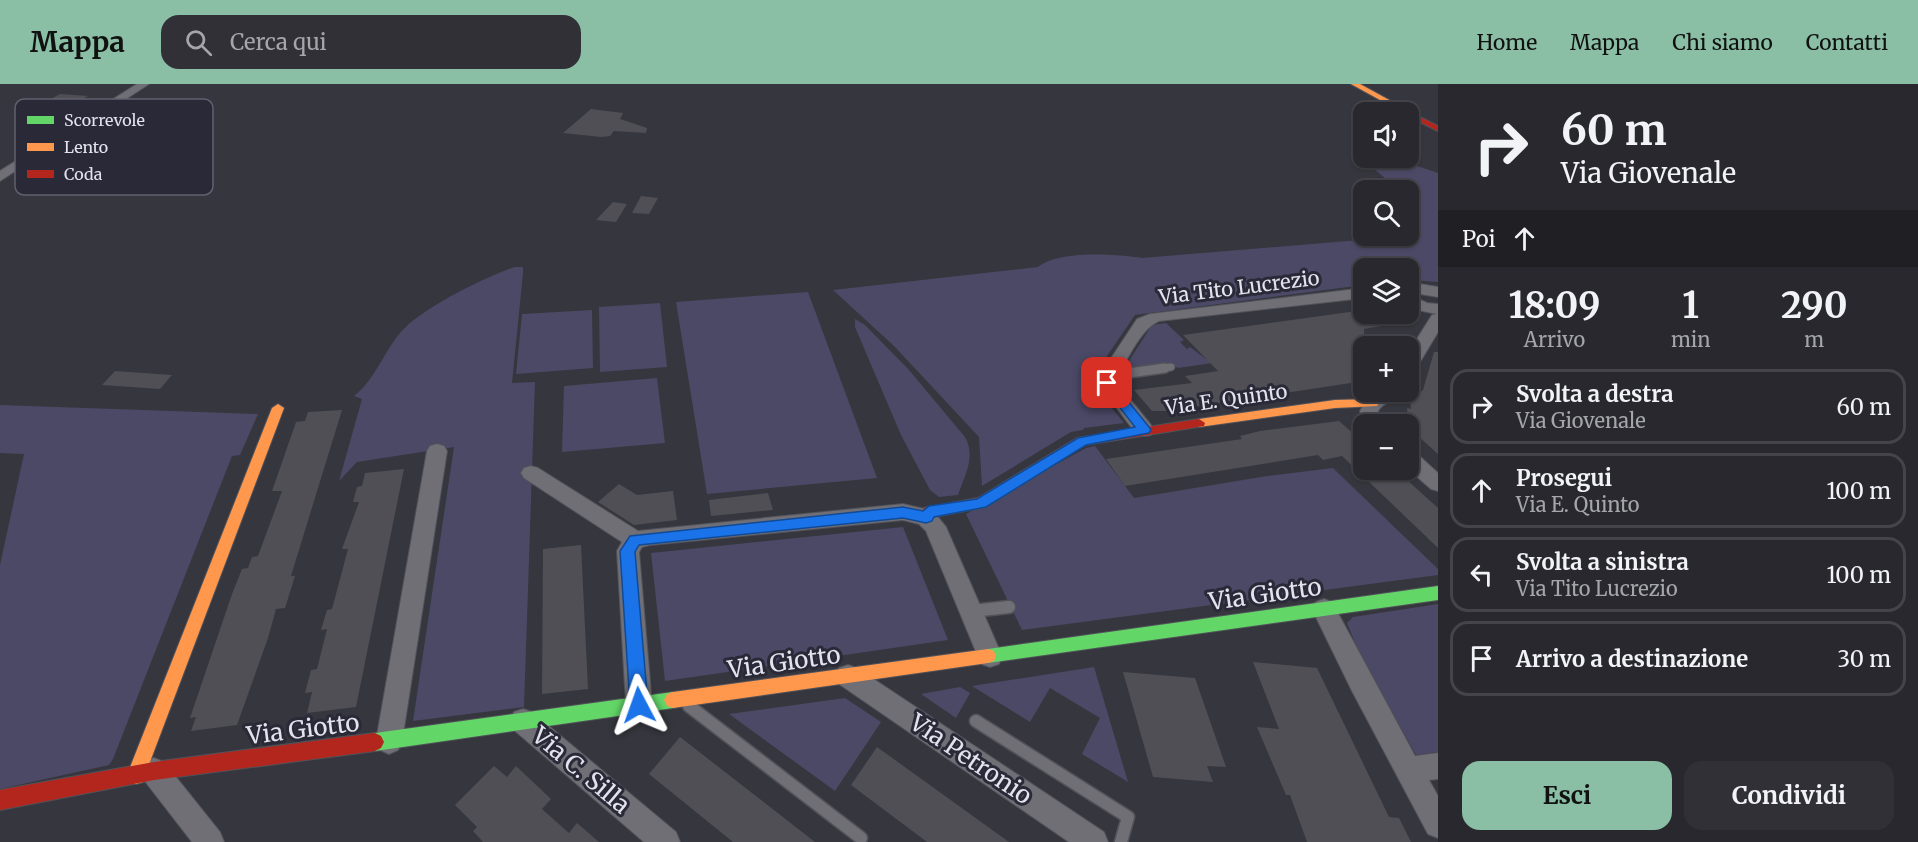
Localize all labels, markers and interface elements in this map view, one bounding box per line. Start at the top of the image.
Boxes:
search box [161,15,581,69]
text: Mappa [30,24,125,60]
icon: search [182,26,215,59]
text: Cerca qui [230,28,327,56]
text: Home [1477,29,1537,56]
text: Mappa [1570,29,1639,56]
text: Chi siamo [1672,29,1773,56]
text: Contatti [1806,29,1888,56]
legend [15,99,213,195]
map controls [1353,102,1419,480]
button: sound [1353,102,1419,168]
text: 60 m [1561,104,1667,156]
icon: right [1462,108,1540,186]
text: Scorrevole [64,110,145,130]
text: Lento [64,137,108,157]
text: Via Giovenale [1561,156,1736,190]
text: Coda [64,164,103,184]
button: search [1353,180,1419,246]
icon: ahead [1508,222,1541,255]
text: Poi [1462,225,1496,253]
button: layers [1353,258,1419,324]
street label: Via Tito Lucrezio [1156,265,1321,309]
text: 18:09 [1508,283,1600,328]
text: 1 [1682,283,1699,328]
text: 290 [1781,283,1848,328]
text: Arrivo [1524,327,1585,352]
text: min [1671,327,1710,352]
text: m [1804,327,1824,352]
button: + [1353,336,1419,402]
pin [1081,357,1132,408]
icon: arrive [1090,366,1123,399]
street label: Via E. Quinto [1162,378,1289,420]
text: Svolta a destra [1516,380,1673,408]
icon: right [1465,390,1498,423]
text: 60 m [1837,393,1891,421]
text: Via Giovenale [1516,408,1646,433]
button: − [1353,414,1419,480]
text: Prosegui [1516,464,1612,492]
icon: ahead [1465,474,1498,507]
text: 100 m [1826,477,1891,505]
text: Via E. Quinto [1516,492,1639,517]
text: Svolta a sinistra [1516,548,1689,576]
icon: left [1465,558,1498,591]
text: 100 m [1826,561,1891,589]
street label: Via Giotto [1206,571,1323,617]
text: Via Tito Lucrezio [1516,576,1678,601]
street label: Via Giotto [725,639,842,685]
icon: arrive [1465,642,1498,675]
text: Arrivo a destinazione [1516,645,1748,673]
text: 30 m [1837,645,1891,673]
position arrow [607,673,671,737]
street label: Via Petronio [903,706,1038,811]
street label: Via Giotto [244,707,361,751]
street label: Via C. Silla [525,719,637,820]
button: Esci [1462,761,1672,830]
button: Condividi [1684,761,1894,830]

